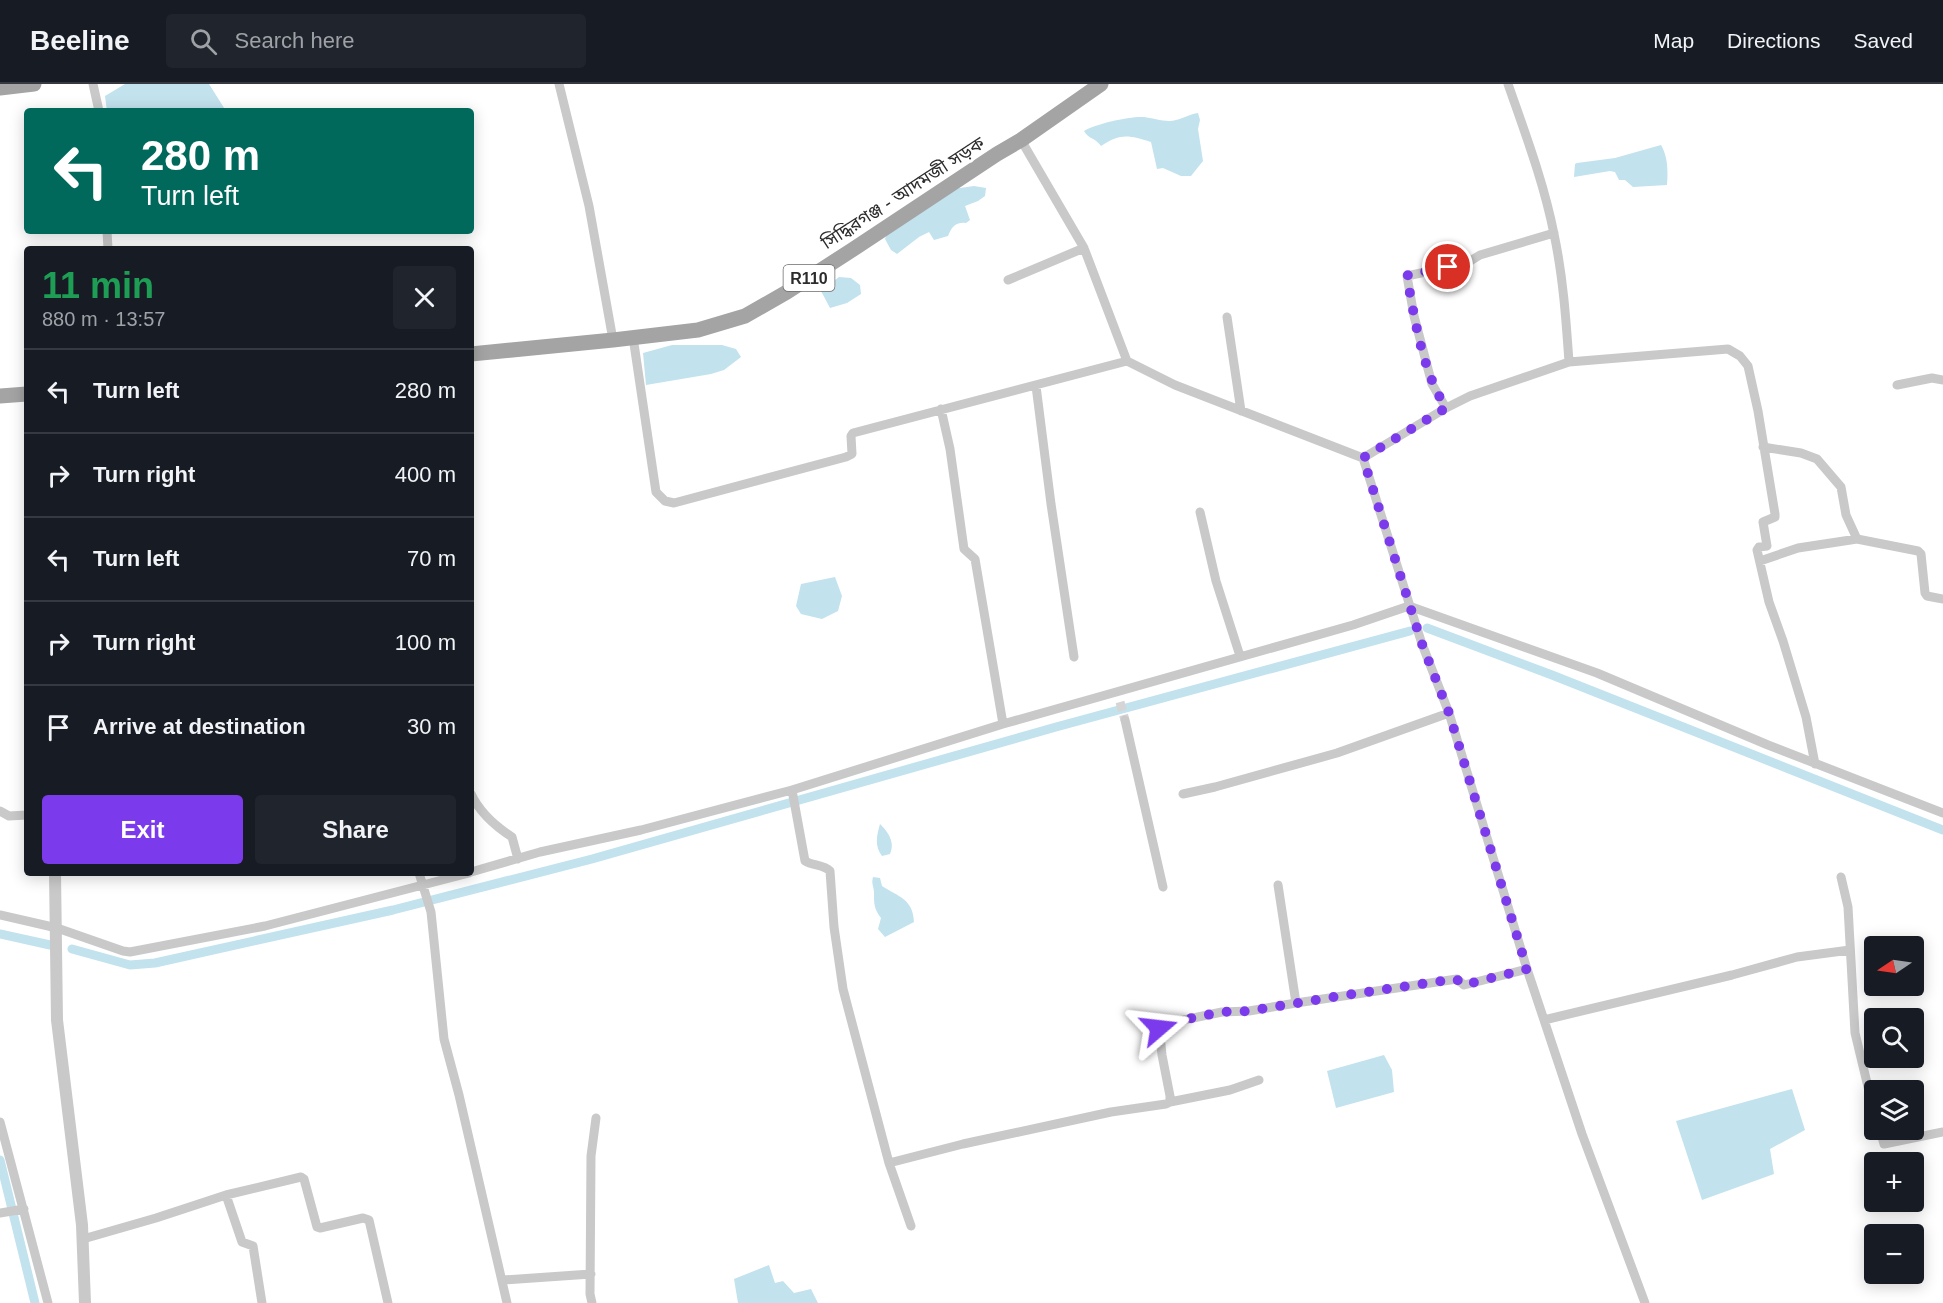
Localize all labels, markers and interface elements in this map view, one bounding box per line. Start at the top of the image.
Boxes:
search box [166,14,586,68]
text: Beeline [30,25,130,56]
icon: search [187,25,220,58]
text: Search here [235,28,354,53]
text: Map [1653,29,1694,52]
text: Directions [1727,29,1820,52]
text: Saved [1853,29,1913,52]
icon: left [42,132,120,210]
text: 280 m [141,132,260,179]
street label: সিদ্ধিরগঞ্জ - আদমজী সড়ক [817,133,989,254]
text: Turn left [141,181,239,211]
pin [1422,241,1473,292]
icon: arrive [1431,250,1464,283]
text: 11 min [42,265,154,306]
road number: R110 [784,265,834,291]
button: close [393,266,456,329]
text: 880 m · 13:57 [42,308,165,330]
icon: left [42,375,75,408]
text: Turn left [93,378,179,403]
text: 280 m [395,378,456,403]
icon: right [42,459,75,492]
text: Turn right [93,462,195,487]
text: 400 m [395,462,456,487]
icon: left [42,543,75,576]
text: Turn left [93,546,179,571]
text: 70 m [407,546,456,571]
icon: right [42,627,75,660]
text: Turn right [93,630,195,655]
text: 100 m [395,630,456,655]
icon: arrive [42,711,75,744]
text: Arrive at destination [93,714,306,739]
text: 30 m [407,714,456,739]
button: Exit [42,795,243,864]
button: Share [255,795,456,864]
north arrow [1864,936,1924,996]
map controls [1864,936,1924,1284]
position arrow [1127,996,1191,1060]
button: search [1864,1008,1924,1068]
button: layers [1864,1080,1924,1140]
button: + [1864,1152,1924,1212]
button: − [1864,1224,1924,1284]

